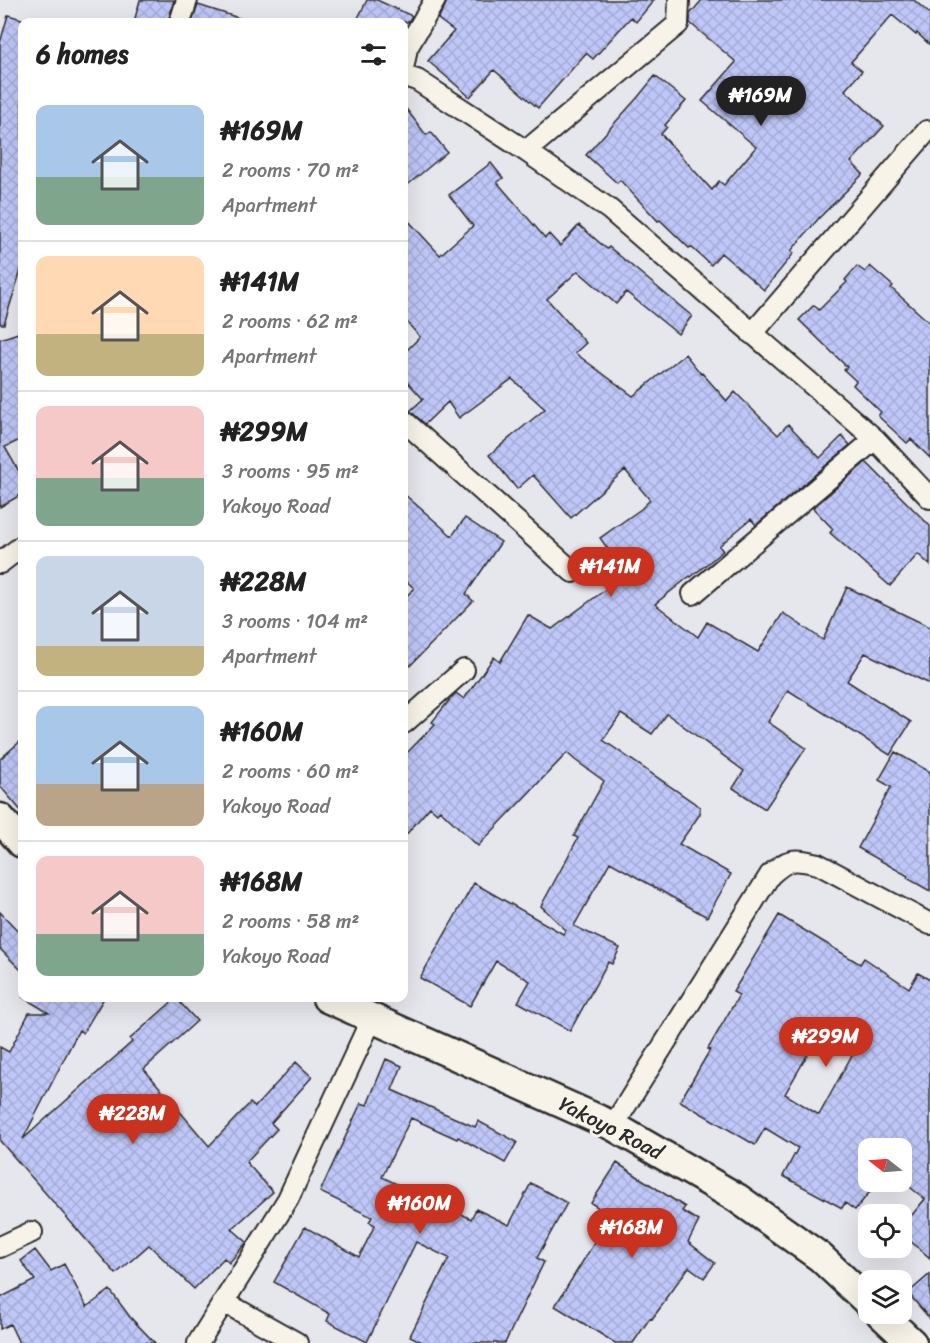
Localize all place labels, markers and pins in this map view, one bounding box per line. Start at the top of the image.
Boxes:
pin: ₦169M [719,76,803,127]
pin: ₦141M [569,547,653,598]
pin: ₦299M [784,1017,868,1068]
pin: ₦228M [91,1094,175,1145]
pin: ₦160M [378,1184,462,1235]
pin: ₦168M [590,1208,674,1259]

